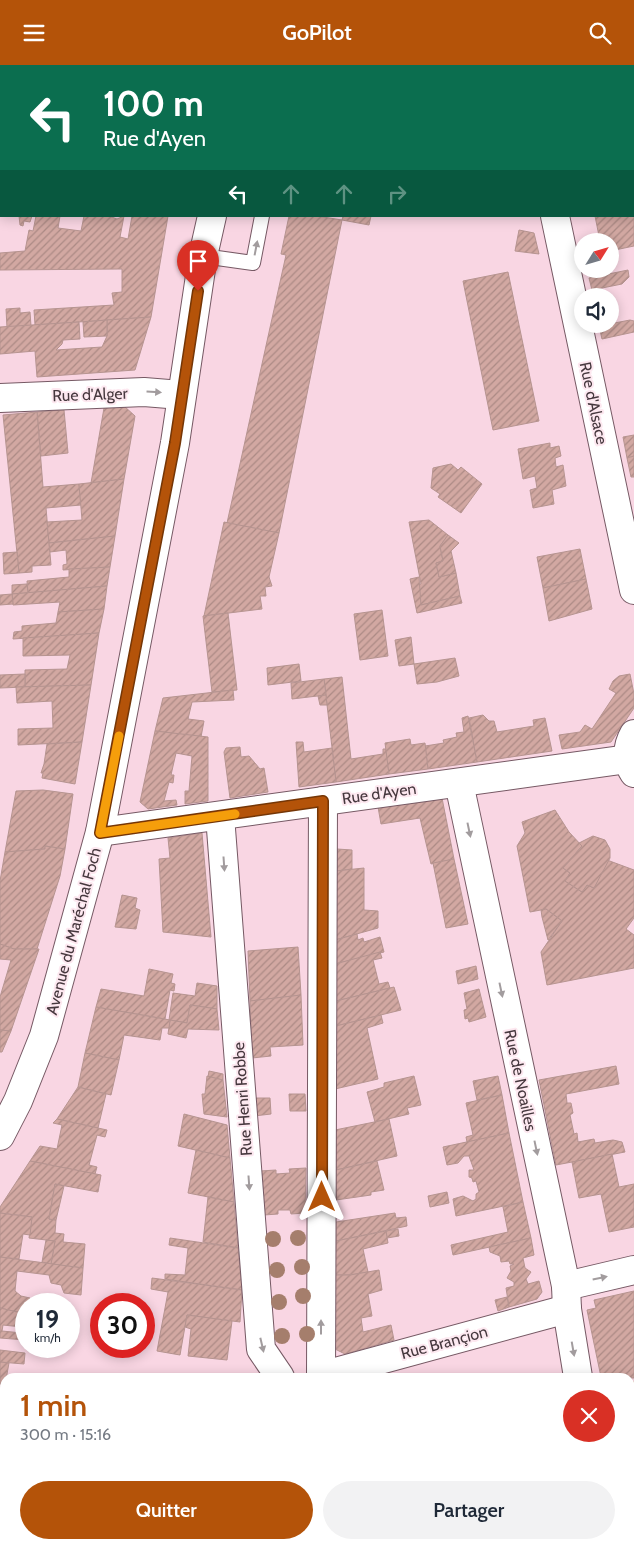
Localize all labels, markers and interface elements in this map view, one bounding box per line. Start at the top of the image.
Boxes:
icon: menu [20,19,48,47]
text: GoPilot [282,19,352,46]
icon: search [586,19,614,47]
text: 100 m [103,82,204,125]
icon: left [20,85,85,150]
text: Rue d'Ayen [103,125,206,152]
icon: left [224,180,252,208]
icon: ahead [277,180,305,208]
icon: ahead [330,180,358,208]
icon: right [383,180,411,208]
north arrow [574,233,619,277]
map controls [574,233,619,333]
one-way arrow [253,239,261,255]
pin [177,240,219,291]
icon: arrive [184,247,212,275]
button: sound [574,288,619,333]
street label: Rue d'Alsace [576,360,612,446]
street label: Rue d'Alger [52,384,129,405]
one-way arrow [146,389,162,397]
street label: Rue d'Ayen [341,779,418,808]
one-way arrow [465,823,473,839]
street label: Avenue du Maréchal Foch [42,845,105,1017]
one-way arrow [221,857,229,873]
one-way arrow [498,982,506,998]
street label: Rue de Noailles [500,1028,541,1133]
street label: Rue Henri Robbe [229,1041,256,1156]
one-way arrow [532,1141,540,1156]
position arrow [295,1170,347,1222]
one-way arrow [245,1176,253,1192]
one-way arrow [593,1274,608,1282]
speed limit sign: 30 [90,1293,155,1358]
text: 19 [36,1304,59,1334]
one-way arrow [317,1319,325,1335]
street label: Rue Brançion [399,1322,490,1363]
text: km/h [34,1330,61,1345]
one-way arrow [258,1337,266,1353]
one-way arrow [570,1342,578,1358]
text: 1 min [20,1387,87,1424]
button: close [563,1390,615,1442]
text: 300 m · 15:16 [20,1425,111,1444]
button: Quitter [20,1481,313,1539]
button: Partager [323,1481,615,1539]

